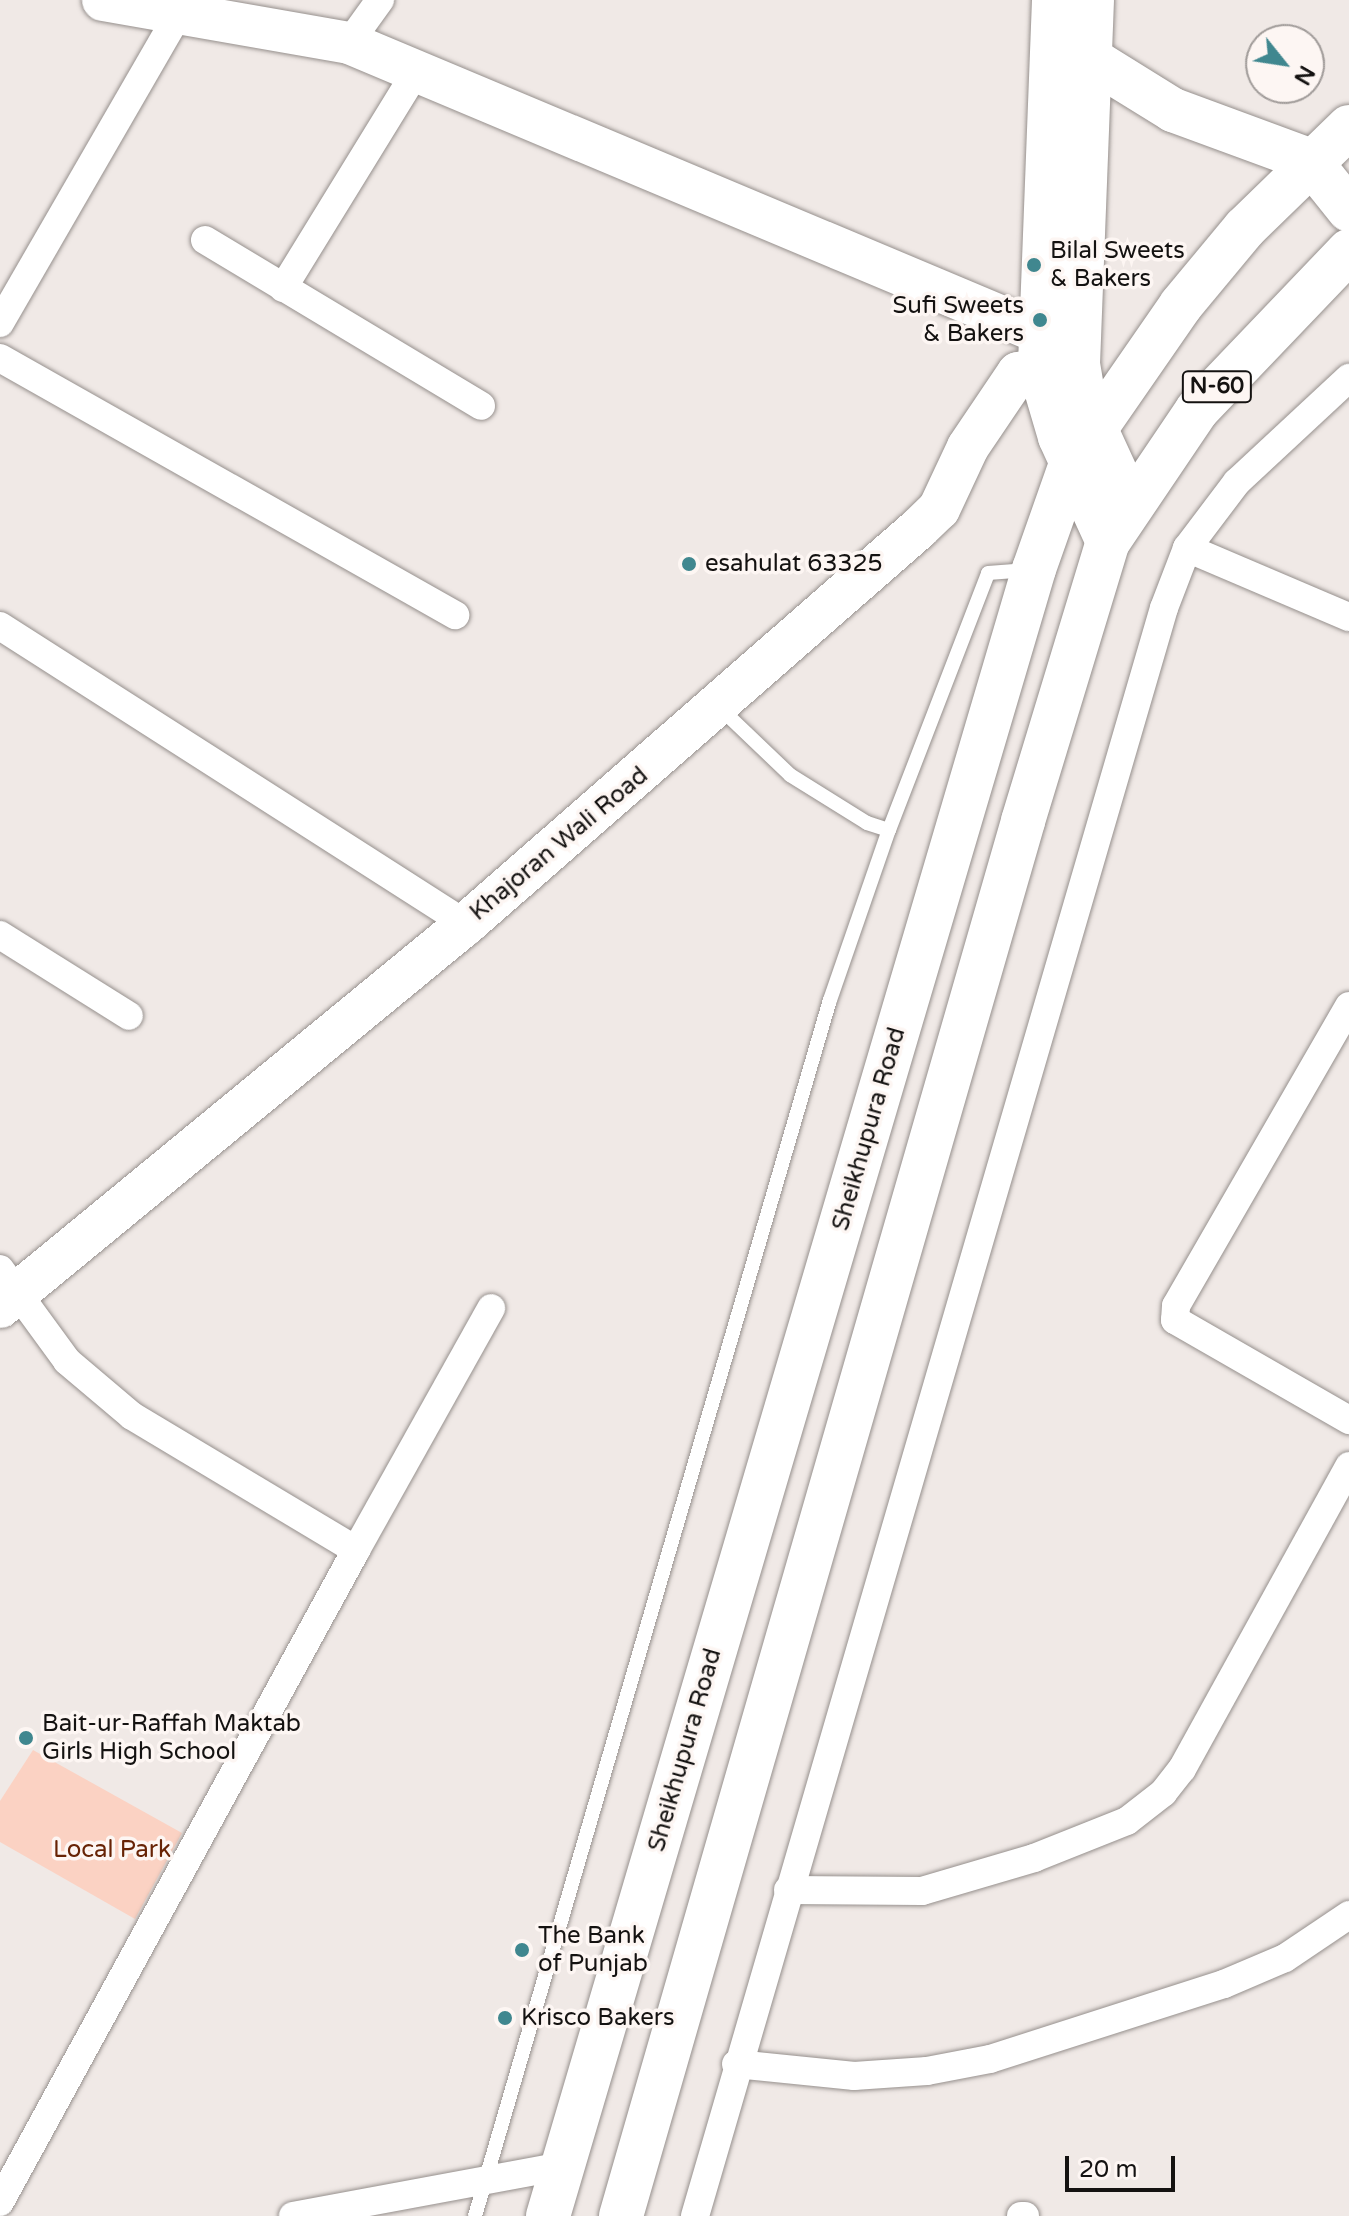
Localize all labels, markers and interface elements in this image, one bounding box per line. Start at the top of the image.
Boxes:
north arrow [1245,24,1325,104]
text: N [1288,61,1320,89]
place label: Bilal Sweets & Bakers [1050,237,1185,293]
marker: Bilal Sweets & Bakers [1025,256,1043,274]
place label: Sufi Sweets & Bakers [893,292,1024,348]
marker: Sufi Sweets & Bakers [1031,311,1049,329]
road number: N-60 [1181,369,1253,405]
place label: esahulat 63325 [705,550,883,578]
marker: esahulat 63325 [680,555,698,573]
street label: Khajoran Wali Road [464,761,654,927]
street label: Sheikhupura Road [826,1024,912,1234]
street label: Sheikhupura Road [642,1645,728,1855]
place label: Bait-ur-Raffah Maktab Girls High School [42,1710,301,1766]
marker: Bait-ur-Raffah Maktab Girls High School [17,1729,35,1747]
park label: Local Park [53,1836,171,1864]
place label: The Bank of Punjab [538,1922,648,1978]
marker: The Bank of Punjab [513,1941,531,1959]
place label: Krisco Bakers [521,2004,675,2032]
marker: Krisco Bakers [496,2009,514,2027]
scale bar [1069,2140,1179,2190]
text: 20 m [1079,2155,1137,2184]

